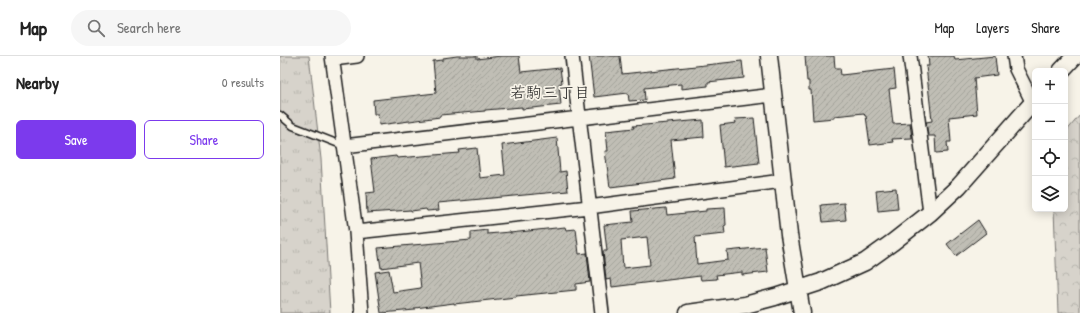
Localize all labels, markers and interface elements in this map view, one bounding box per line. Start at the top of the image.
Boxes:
search box [71,10,351,46]
text: Map [20,15,47,41]
icon: search [85,17,107,39]
text: Search here [117,17,181,38]
text: Map [934,18,954,37]
text: Layers [976,18,1009,37]
text: Share [1031,18,1060,37]
map controls [1032,68,1068,212]
button: + [1032,68,1068,104]
text: Nearby [16,71,59,94]
text: 0 results [222,73,264,91]
district label: 若駒三丁目 [510,81,590,103]
button: − [1032,104,1068,140]
button: Save [16,120,136,159]
button: Share [144,120,264,159]
button: locate [1032,140,1068,176]
button: layers [1032,176,1068,212]

